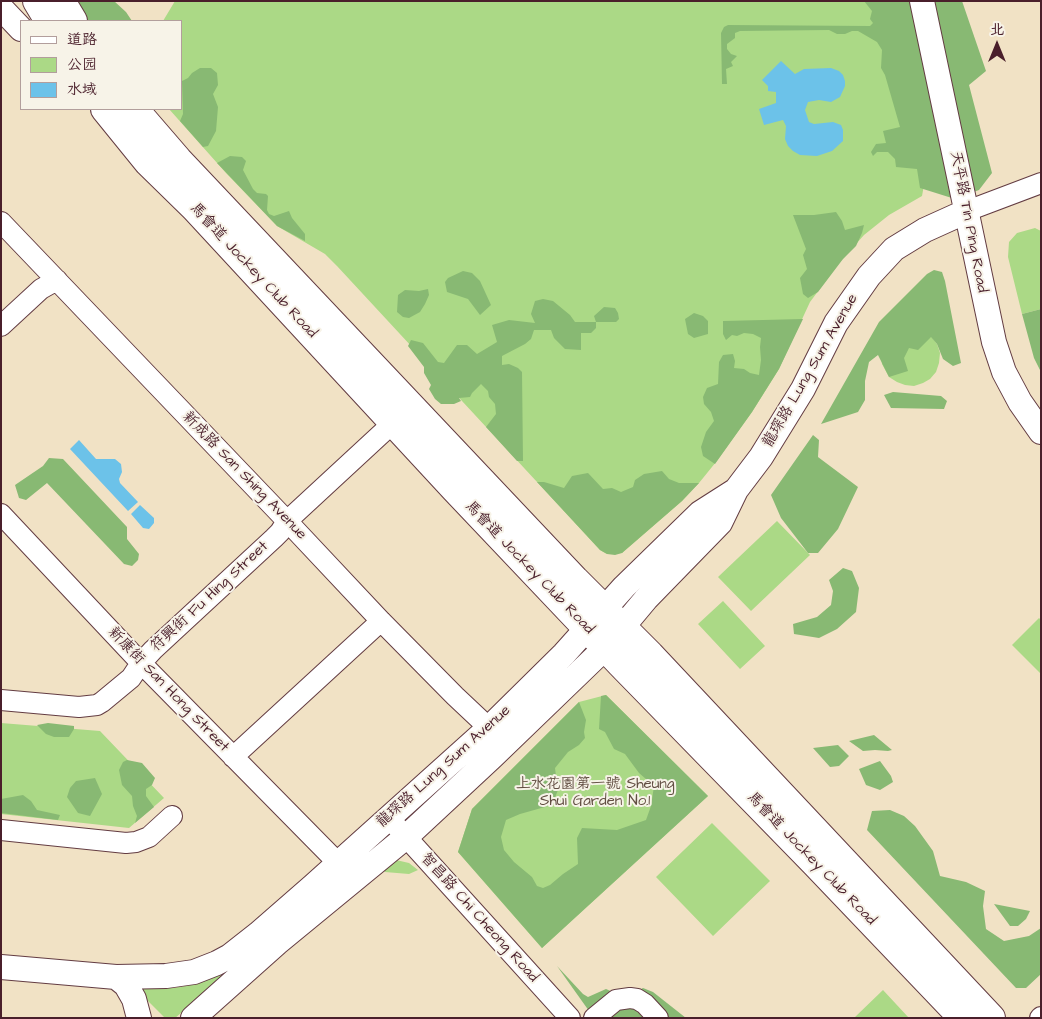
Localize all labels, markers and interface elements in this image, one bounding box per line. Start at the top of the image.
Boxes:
legend [20,20,182,110]
north arrow [972,20,1022,70]
text: 北 [990,20,1004,40]
text: 道路 [67,29,97,50]
text: 公园 [67,54,97,75]
text: 水域 [67,79,97,100]
street label: 天平路 Tin Ping Road [945,150,991,294]
street label: 馬會道 Jockey Club Road [186,200,320,342]
street label: 龍琛路 Lung Sum Avenue [760,291,862,451]
street label: 新成路 San Shing Avenue [178,408,310,544]
street label: 馬會道 Jockey Club Road [461,498,597,638]
street label: 符興街 Fu Hing Street [148,538,272,656]
street label: 新康街 San Hong Street [104,624,232,756]
street label: 龍琛路 Lung Sum Avenue [373,702,515,832]
park label: 上水花園第一號 Sheung Shui Garden No.1 [515,776,675,811]
street label: 馬會道 Jockey Club Road [743,789,879,929]
street label: 智昌路 Chi Cheong Road [416,850,542,986]

